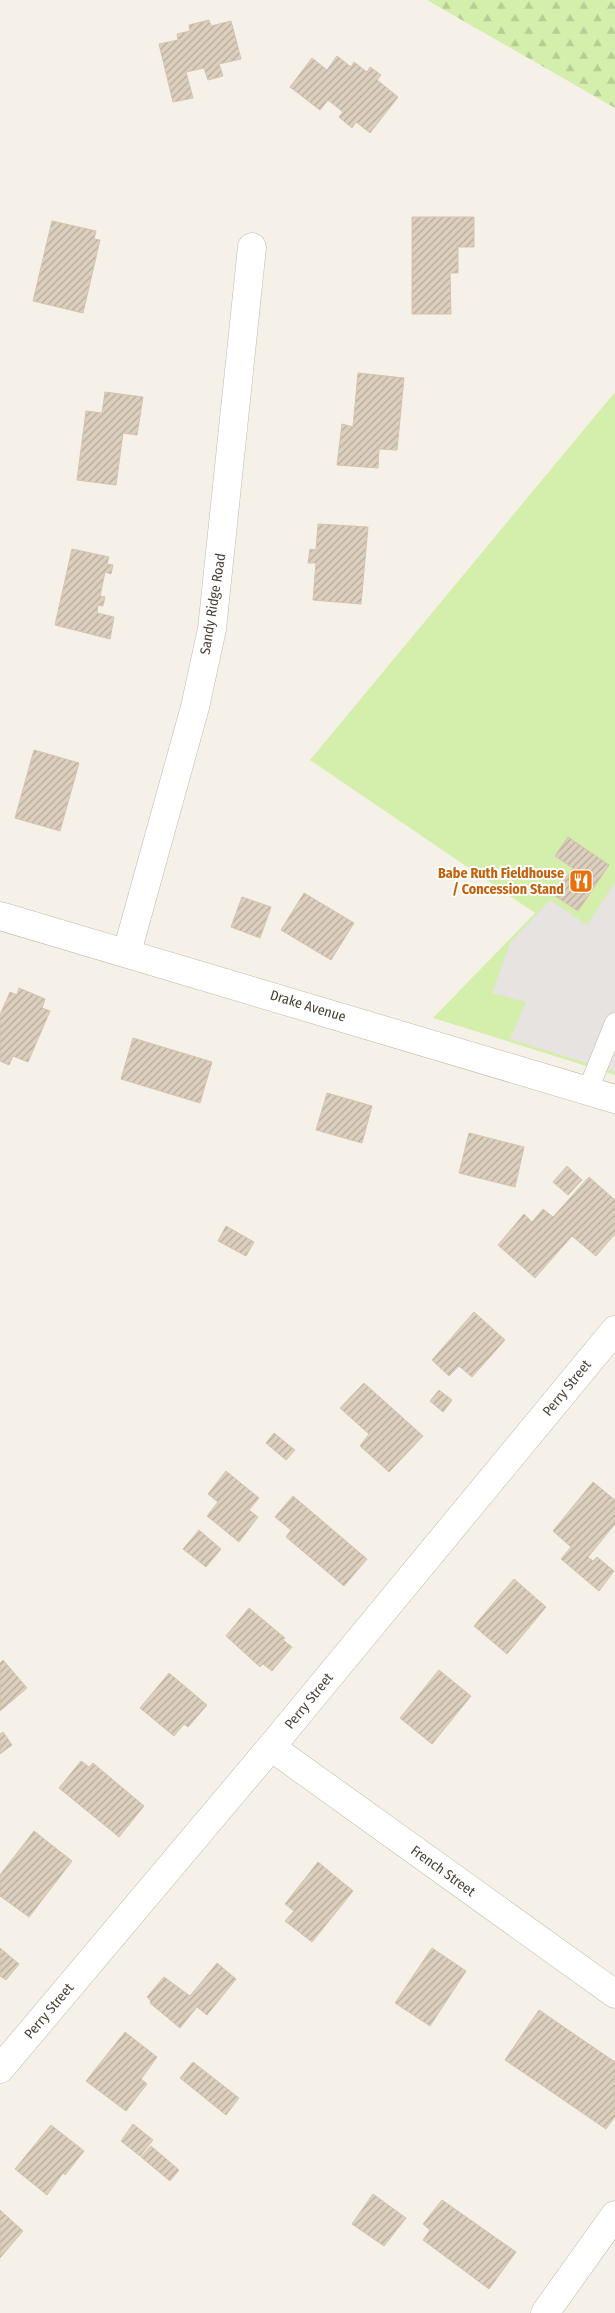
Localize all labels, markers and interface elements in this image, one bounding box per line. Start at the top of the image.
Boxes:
street label: Sandy Ridge Road [197,552,229,656]
place label: Babe Ruth Fieldhouse / Concession Stand [438,865,564,898]
restaurant icon: Babe Ruth Fieldhouse / Concession Stand [568,868,594,894]
street label: Drake Avenue [268,986,348,1026]
street label: Perry Street [539,1356,595,1420]
street label: Perry Street [281,1669,337,1733]
street label: French Street [407,1842,479,1900]
street label: Perry Street [21,1979,77,2042]

